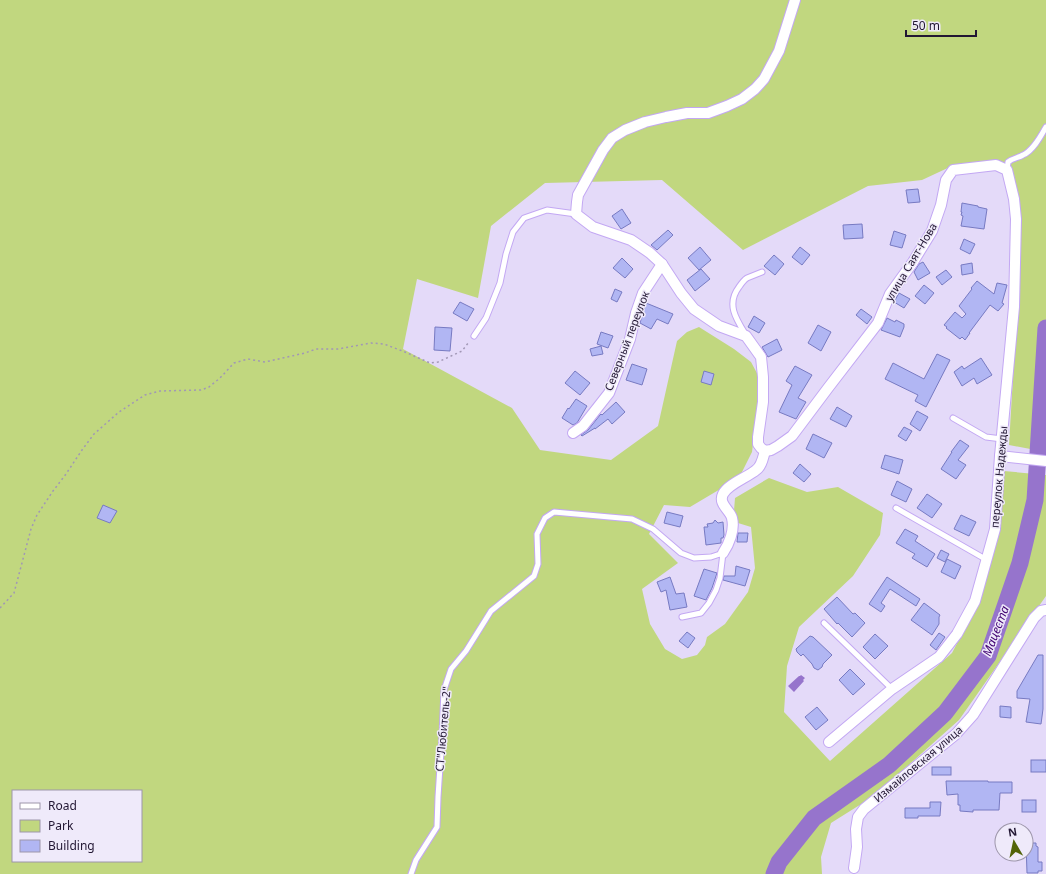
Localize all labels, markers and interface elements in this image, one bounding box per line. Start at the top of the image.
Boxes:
scale bar [906,12,976,38]
text: 50 m [912,17,940,34]
street label: улица Саят-Нова [881,220,940,304]
street label: Северный переулок [601,289,653,393]
street label: переулок Надежды [987,425,1010,528]
water label: Мацеста [978,603,1013,658]
street label: СТ"Любитель-2" [431,686,454,772]
street label: Измайловская улица [870,722,965,805]
legend [12,790,142,862]
text: Road [48,797,77,814]
text: Park [48,817,74,834]
north arrow [994,822,1034,862]
text: N [1007,824,1018,840]
text: Building [48,837,95,854]

